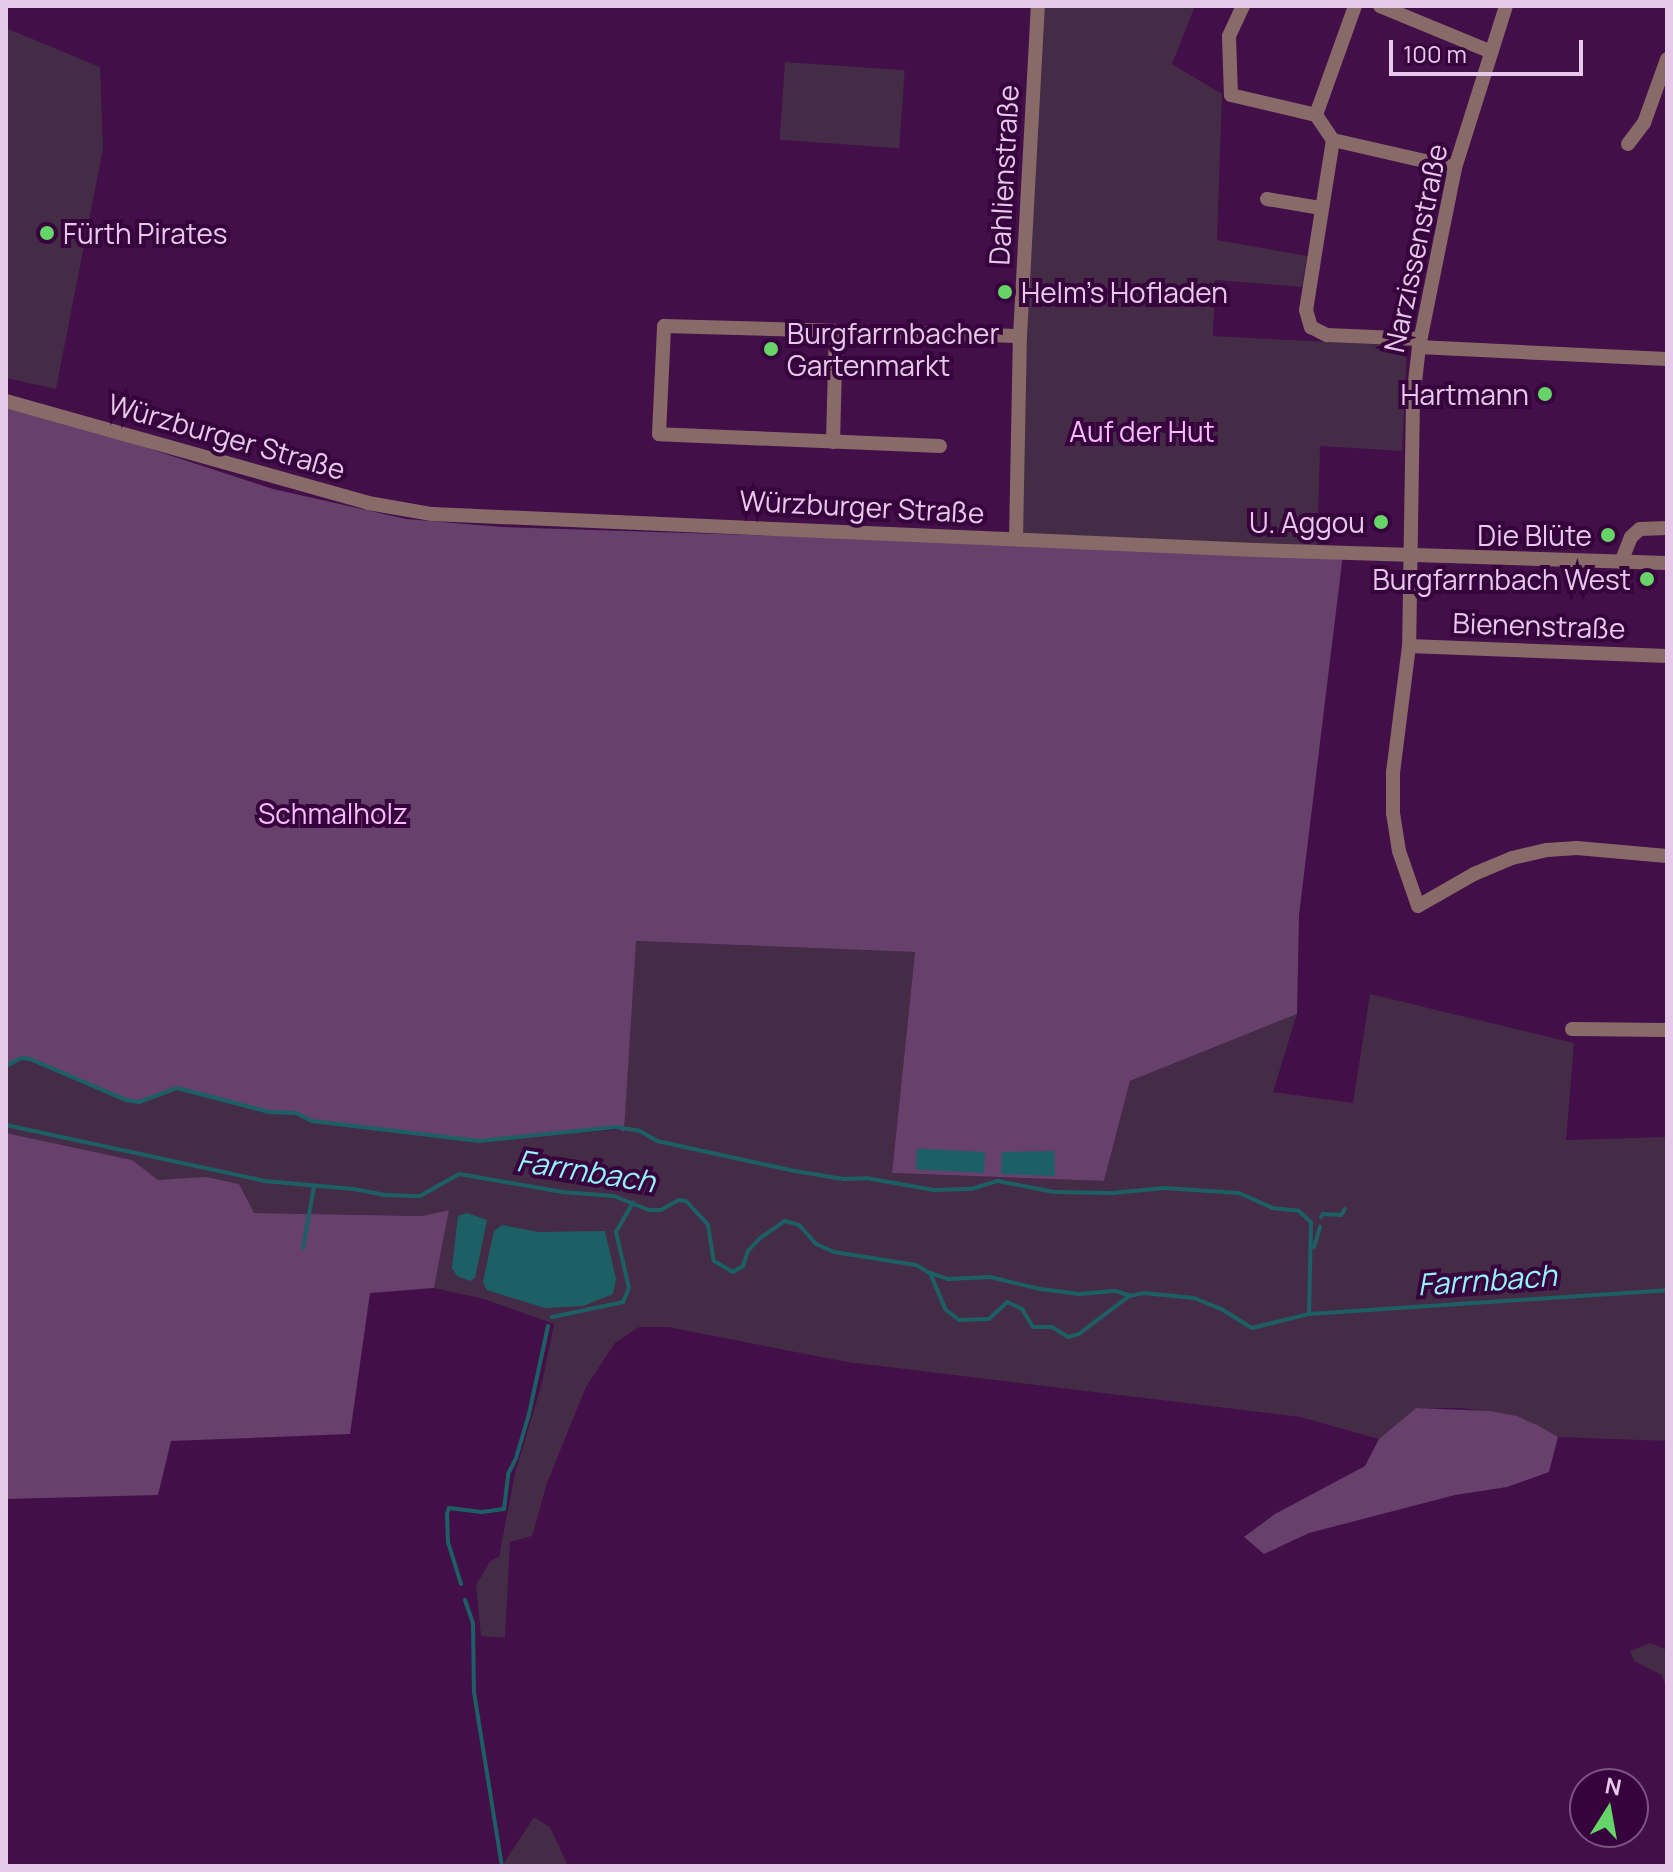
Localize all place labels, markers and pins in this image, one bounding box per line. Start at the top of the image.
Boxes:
place label: Fürth Pirates [63,216,228,250]
marker: Fürth Pirates [38,224,56,242]
place label: Helm's Hofladen [1021,275,1228,309]
marker: Helm's Hofladen [996,283,1014,301]
place label: Burgfarrnbacher Gartenmarkt [787,316,1000,382]
marker: Burgfarrnbacher Gartenmarkt [762,340,780,358]
place label: Hartmann [1400,377,1529,411]
marker: Hartmann [1536,385,1554,403]
place label: U. Aggou [1249,505,1365,539]
marker: U. Aggou [1372,513,1390,531]
place label: Die Blüte [1477,518,1592,552]
marker: Die Blüte [1599,526,1617,544]
place label: Burgfarrnbach West [1373,562,1631,596]
marker: Burgfarrnbach West [1638,570,1656,588]

